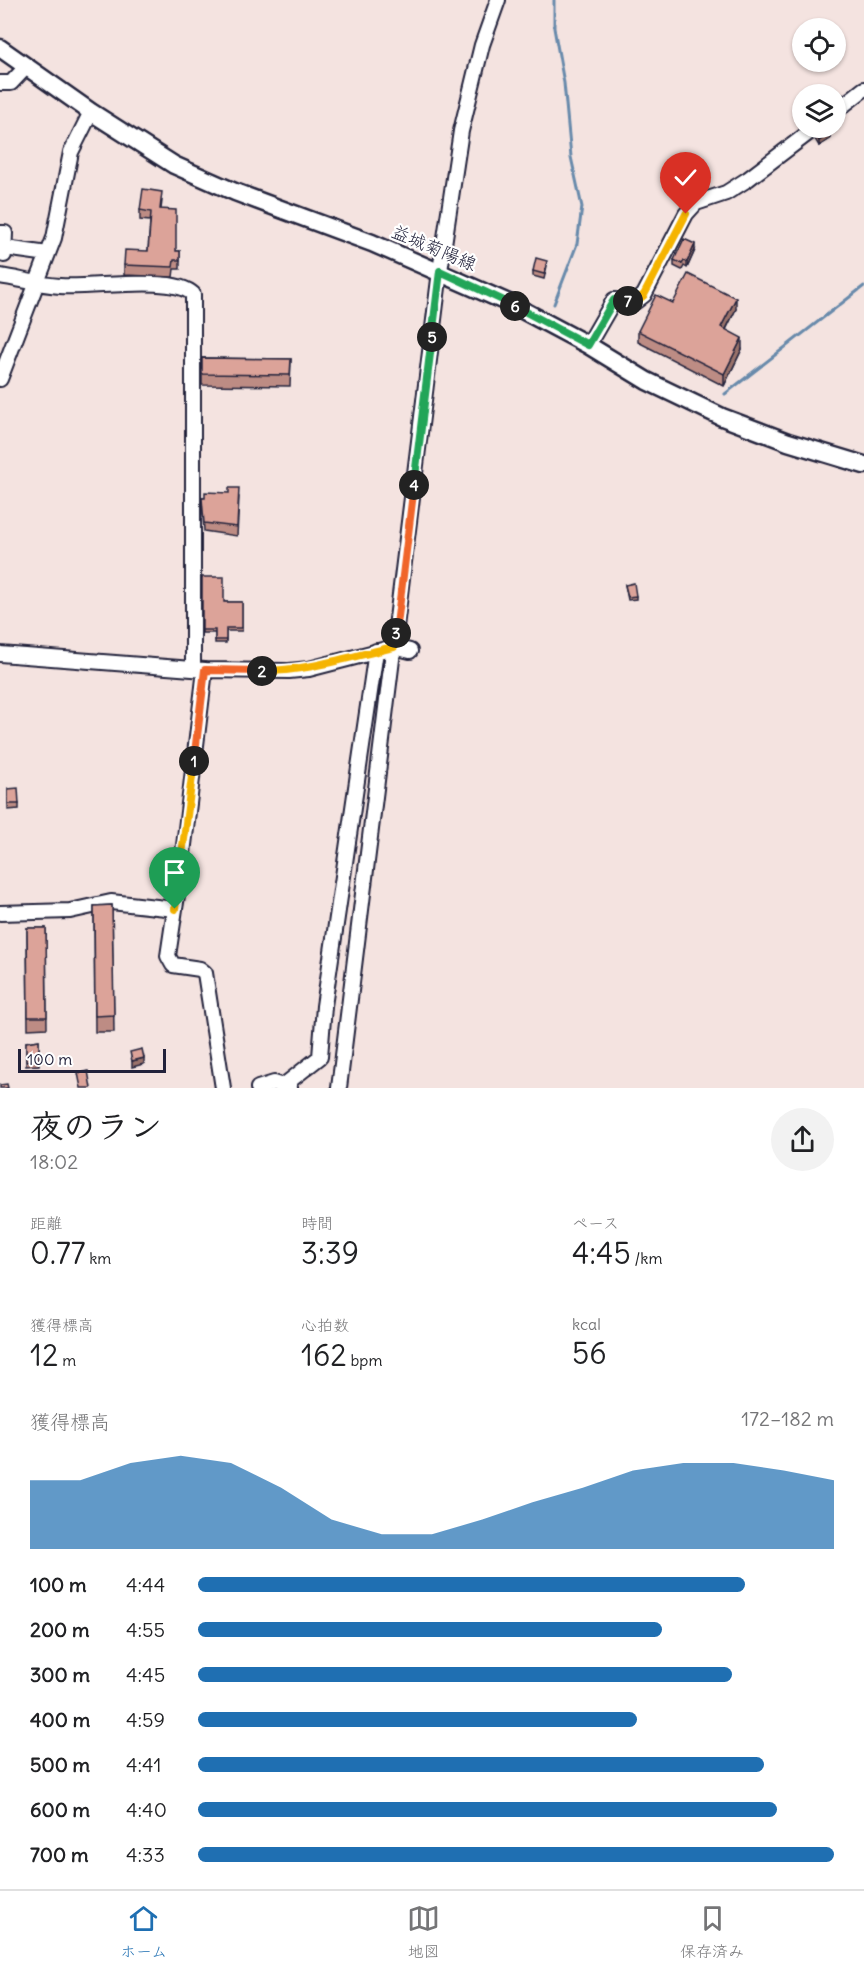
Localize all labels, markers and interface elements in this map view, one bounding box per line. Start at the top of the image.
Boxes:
map controls [792,18,846,138]
button: locate [792,18,846,72]
button: layers [792,84,846,138]
pin [660,152,711,214]
icon: check [669,161,702,194]
street label: 益城菊陽線 [388,219,480,276]
pin: 7 [613,286,643,316]
pin: 6 [500,291,530,321]
text: 7 [624,291,632,311]
text: 6 [510,296,520,316]
pin: 5 [417,322,447,352]
text: 5 [427,327,437,347]
pin: 4 [399,470,429,500]
text: 4 [409,475,419,495]
pin: 3 [381,618,411,648]
text: 3 [391,623,401,643]
pin: 2 [247,656,277,686]
text: 2 [258,661,266,681]
pin: 1 [179,746,209,776]
text: 1 [191,751,197,771]
pin [149,847,200,909]
icon: arrive [158,856,191,889]
scale bar [18,1046,166,1074]
text: 100 m [27,1049,72,1069]
text: 夜のラン [30,1105,162,1147]
button: share [771,1108,834,1171]
text: 18:02 [30,1149,78,1174]
text: 距離 [30,1213,62,1233]
text: 時間 [301,1213,333,1233]
text: ペース [572,1213,619,1233]
text: 0.77 [30,1234,85,1272]
text: 3:39 [301,1234,359,1272]
text: 4:45 [572,1234,631,1272]
text: km [85,1248,111,1268]
text: /km [631,1248,663,1268]
text: kcal [572,1314,601,1334]
text: 獲得標高 [30,1315,94,1335]
text: 心拍数 [301,1315,349,1335]
text: 56 [572,1334,607,1372]
text: 12 [30,1336,58,1374]
text: 162 [301,1336,347,1374]
text: m [58,1350,76,1370]
text: bpm [347,1350,382,1370]
text: 172–182 m [741,1406,834,1431]
text: 獲得標高 [30,1409,110,1434]
text: 100 m [30,1572,87,1597]
text: 4:44 [126,1572,165,1597]
text: 200 m [30,1617,90,1642]
text: 4:55 [126,1617,165,1642]
text: 300 m [30,1662,90,1687]
text: 4:45 [126,1662,165,1687]
text: 400 m [30,1707,90,1732]
text: 4:59 [126,1707,165,1732]
text: 500 m [30,1752,90,1777]
text: 4:41 [126,1752,161,1777]
text: 600 m [30,1797,90,1822]
text: 4:40 [126,1797,167,1822]
text: 700 m [30,1842,88,1867]
text: 4:33 [126,1842,165,1867]
tab: ホーム [120,1902,167,1962]
tab: 地図 [407,1902,440,1962]
tab: 保存済み [680,1902,744,1962]

